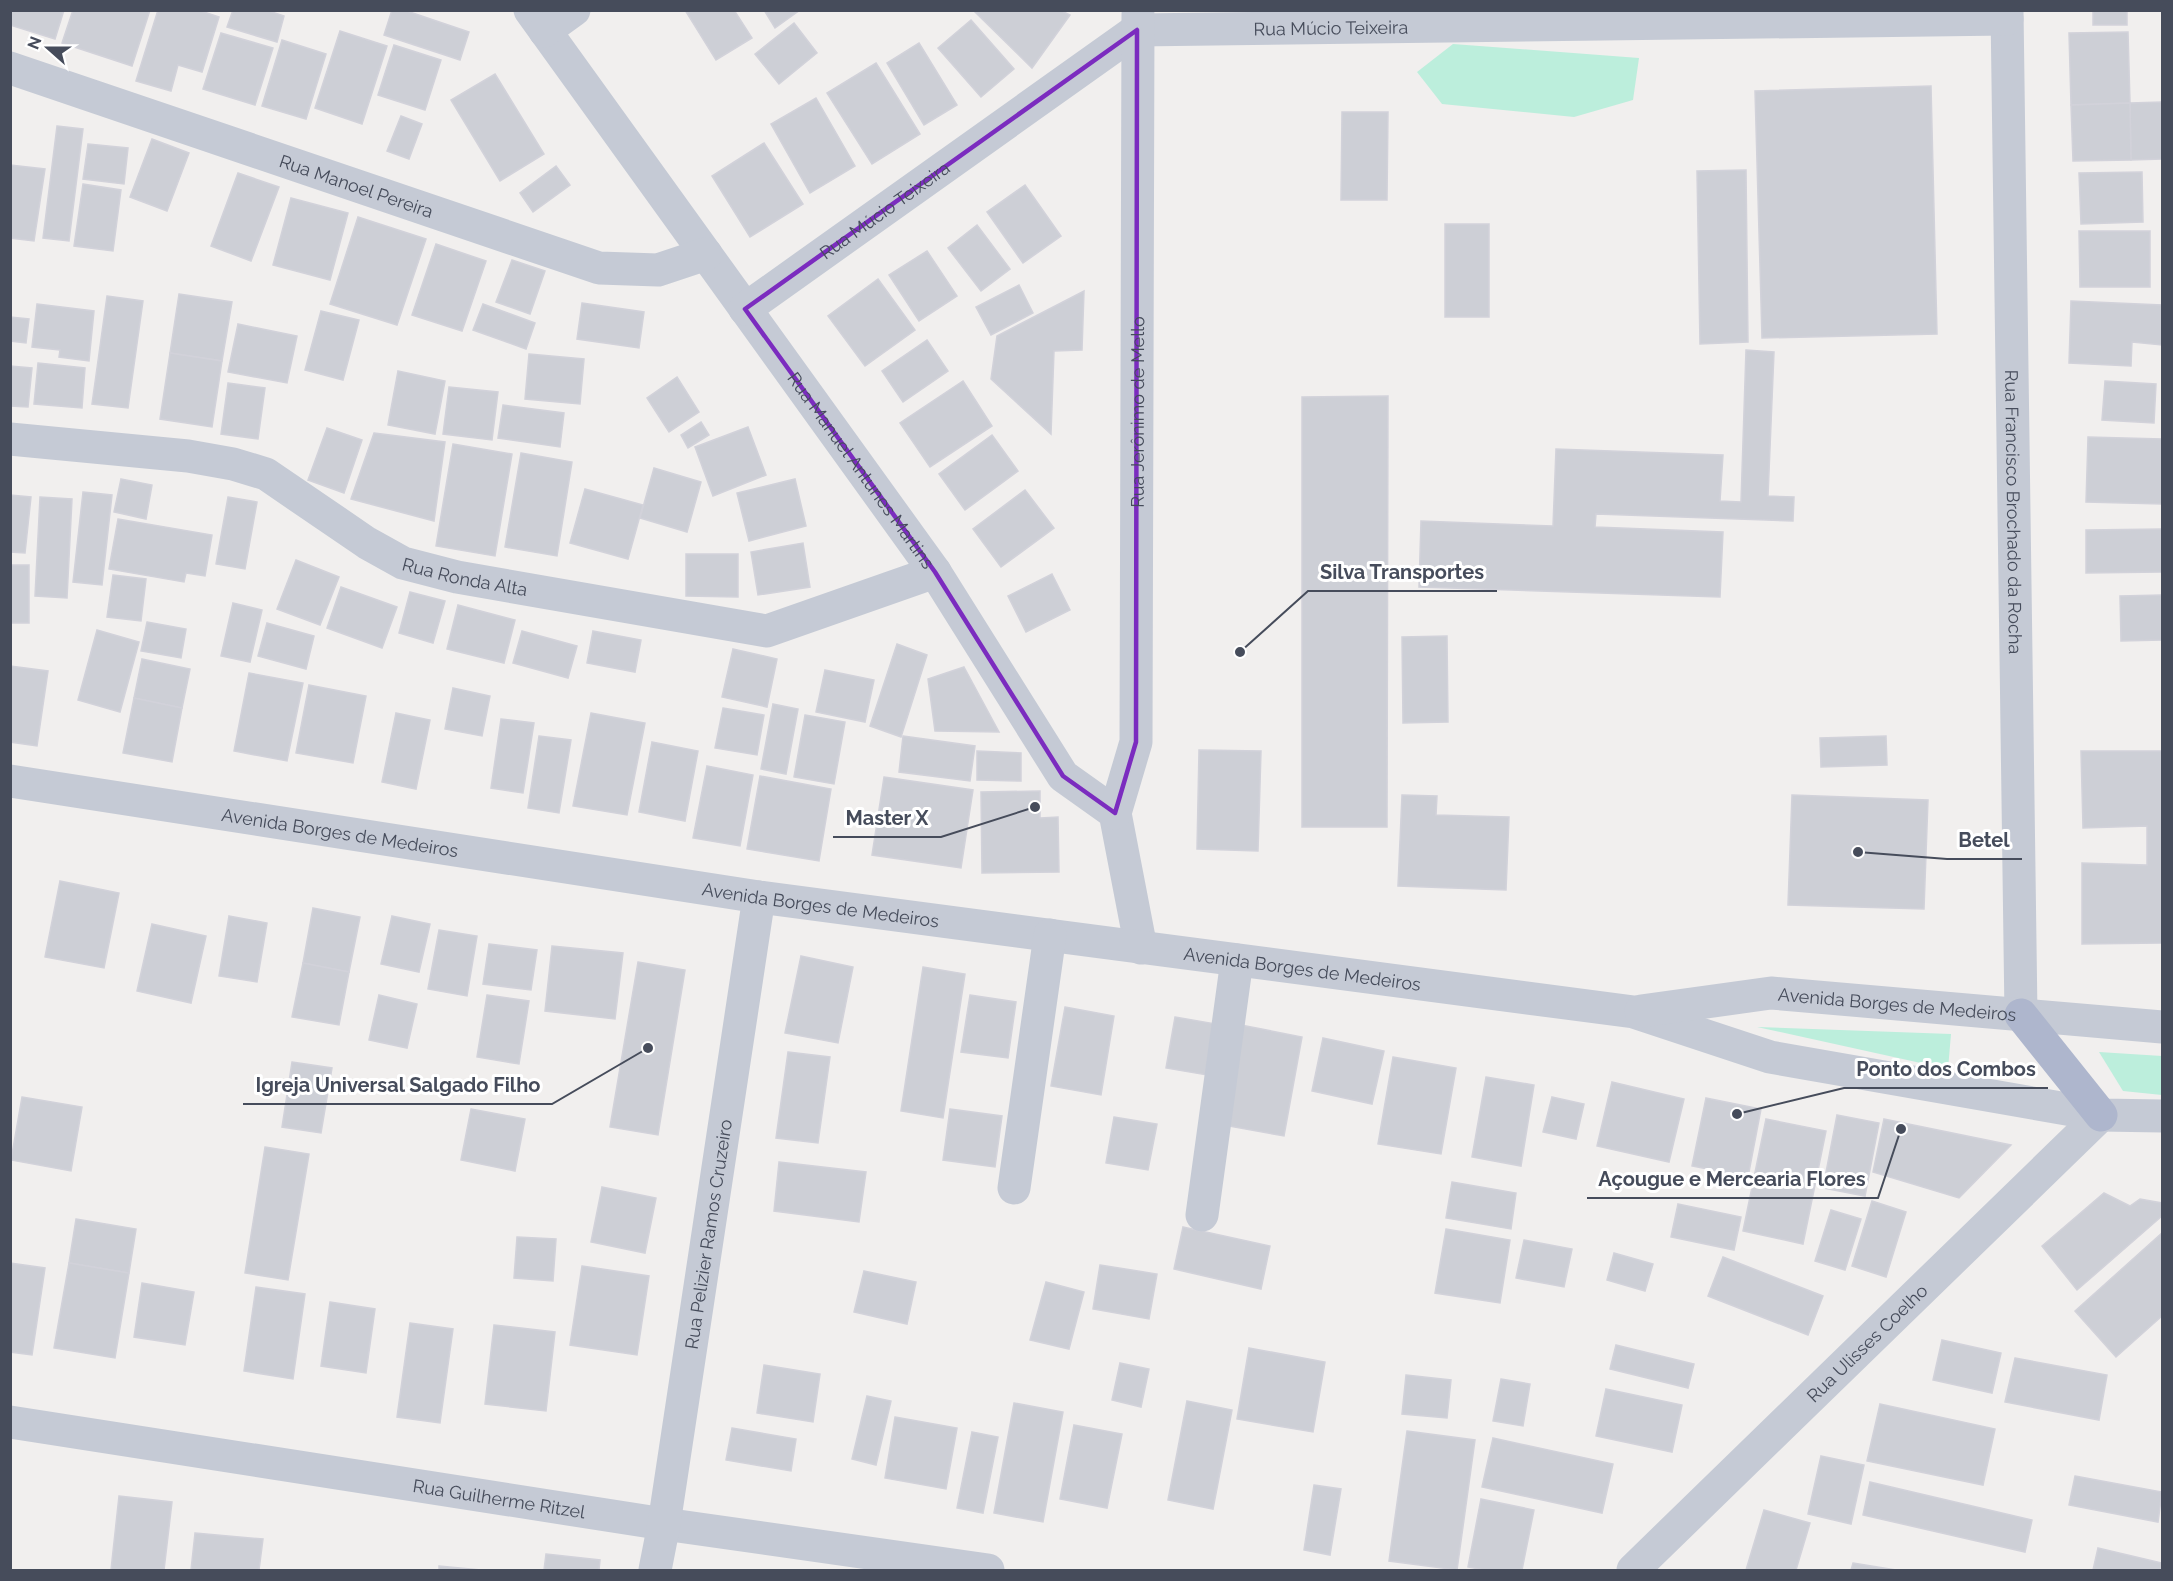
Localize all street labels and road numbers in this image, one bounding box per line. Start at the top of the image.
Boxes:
street label: Rua Múcio Teixeira [1253,16,1408,39]
street label: Rua Manoel Pereira [277,150,436,222]
street label: Rua Múcio Teixeira [815,156,953,263]
street label: Rua Jerônimo de Mello [1126,316,1148,508]
street label: Rua Manuel Antunes Martins [784,368,940,573]
street label: Rua Francisco Brochado da Rocha [2002,370,2026,654]
street label: Rua Ronda Alta [400,553,529,600]
street label: Avenida Borges de Medeiros [220,803,460,861]
street label: Avenida Borges de Medeiros [701,878,941,931]
street label: Avenida Borges de Medeiros [1183,942,1423,994]
street label: Avenida Borges de Medeiros [1777,983,2018,1025]
street label: Rua Pelizier Ramos Cruzeiro [680,1117,736,1351]
street label: Rua Ulisses Coelho [1802,1279,1932,1406]
street label: Rua Guilherme Ritzel [411,1474,587,1522]

